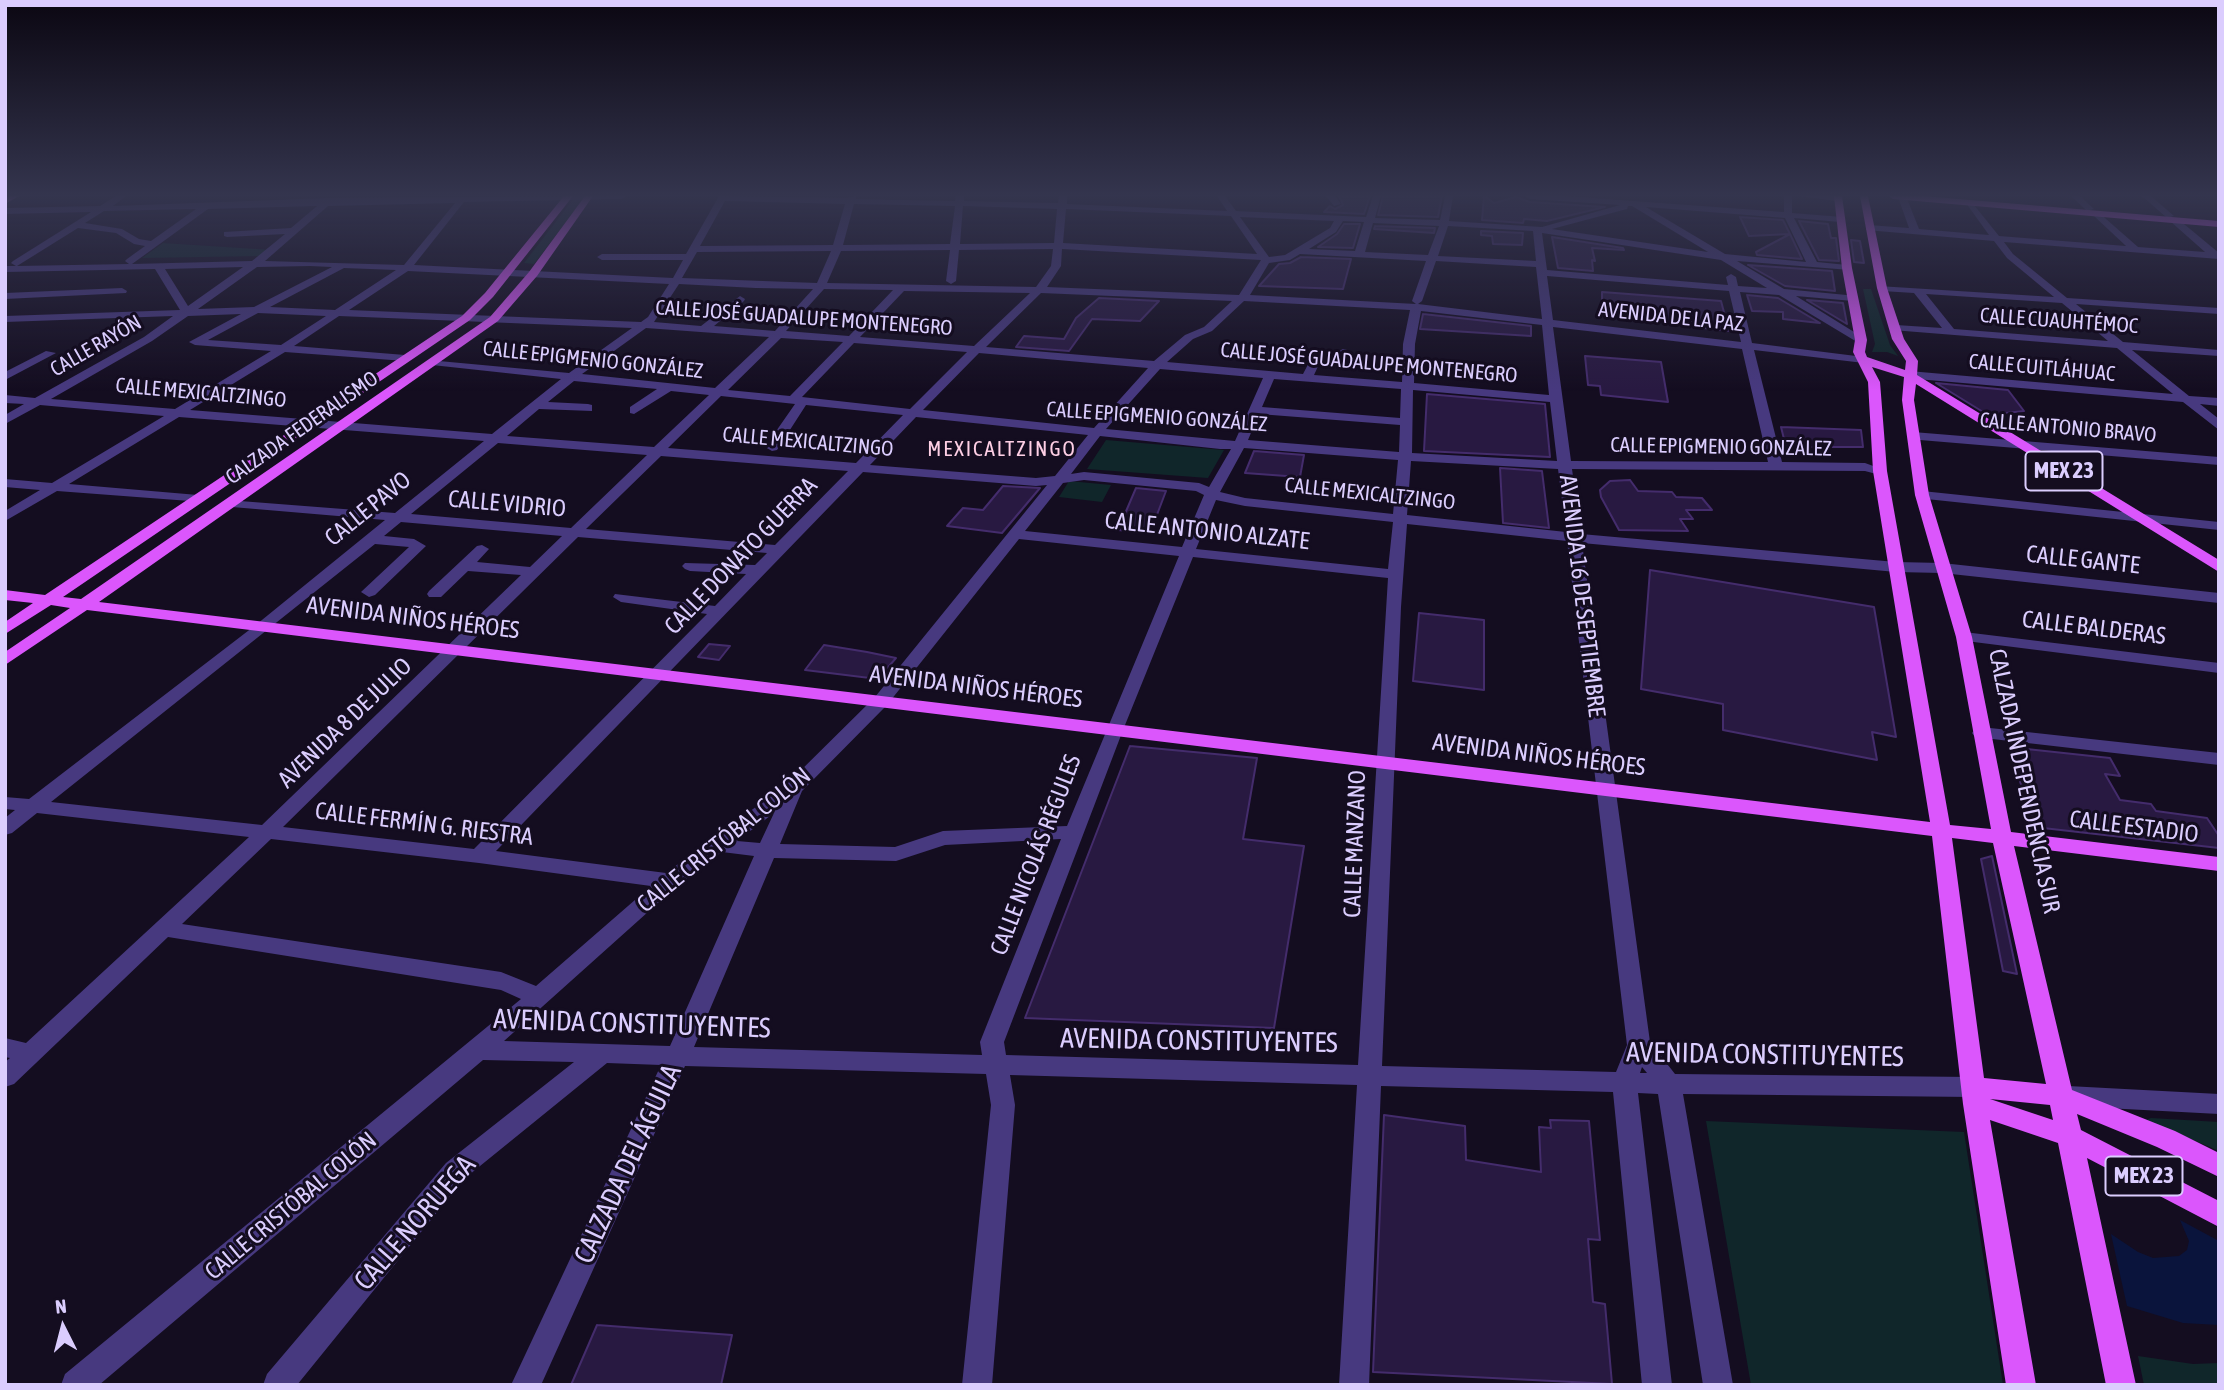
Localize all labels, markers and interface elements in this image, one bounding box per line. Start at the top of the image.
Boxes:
street label: CALLE JOSÉ GUADALUPE MONTENEGRO [655,295,953,341]
street label: AVENIDA DE LA PAZ [1597,297,1745,337]
street label: CALLE CUAUHTÉMOC [1979,303,2139,339]
street label: CALLE RAYÓN [46,310,146,382]
street label: CALLE EPIGMENIO GONZÁLEZ [482,336,704,384]
street label: CALLE JOSÉ GUADALUPE MONTENEGRO [1220,337,1518,389]
street label: CALLE CUITLÁHUAC [1968,349,2116,387]
street label: CALZADA FEDERALISMO [221,366,383,490]
street label: CALLE MEXICALTZINGO [115,373,287,413]
street label: CALLE EPIGMENIO GONZÁLEZ [1046,397,1268,437]
street label: CALLE ANTONIO BRAVO [1979,408,2157,448]
street label: CALLE MEXICALTZINGO [722,422,894,462]
street label: CALLE EPIGMENIO GONZÁLEZ [1610,432,1832,462]
district label: MEXICALTZINGO [929,436,1075,462]
road number: MEX 23 [2025,452,2102,491]
street label: CALLE PAVO [319,466,417,552]
street label: CALLE DONATO GUERRA [659,471,823,641]
street label: CALLE MEXICALTZINGO [1283,473,1457,515]
street label: AVENIDA 16 DE SEPTIEMBRE [1553,473,1611,719]
street label: CALLE VIDRIO [447,485,567,523]
street label: CALLE ANTONIO ALZATE [1103,506,1311,556]
street label: CALLE GANTE [2025,540,2141,580]
street label: AVENIDA NIÑOS HÉROES [305,591,521,645]
street label: CALLE BALDERAS [2020,605,2168,651]
street label: CALZADA INDEPENDENCIA SUR [1982,646,2066,916]
street label: AVENIDA 8 DE JULIO [272,652,418,794]
street label: AVENIDA NIÑOS HÉROES [868,660,1084,714]
street label: AVENIDA NIÑOS HÉROES [1431,728,1647,782]
street label: CALLE NICOLÁS RÉGULES [985,751,1087,959]
street label: CALLE CRISTÓBAL COLÓN [631,761,817,919]
street label: CALLE MANZANO [1338,770,1372,918]
street label: CALLE FERMÍN G. RIESTRA [313,796,535,852]
street label: CALLE ESTADIO [2068,805,2200,849]
street label: AVENIDA CONSTITUYENTES [493,1002,771,1046]
street label: AVENIDA CONSTITUYENTES [1060,1022,1338,1060]
street label: AVENIDA CONSTITUYENTES [1626,1036,1904,1074]
street label: CALZADA DEL ÁGUILA [567,1059,689,1269]
street label: CALLE CRISTÓBAL COLÓN [199,1126,383,1286]
street label: CALLE NORUEGA [347,1149,483,1297]
road number: MEX 23 [2106,1156,2182,1196]
north arrow [28,1292,98,1362]
text: N [54,1295,68,1318]

